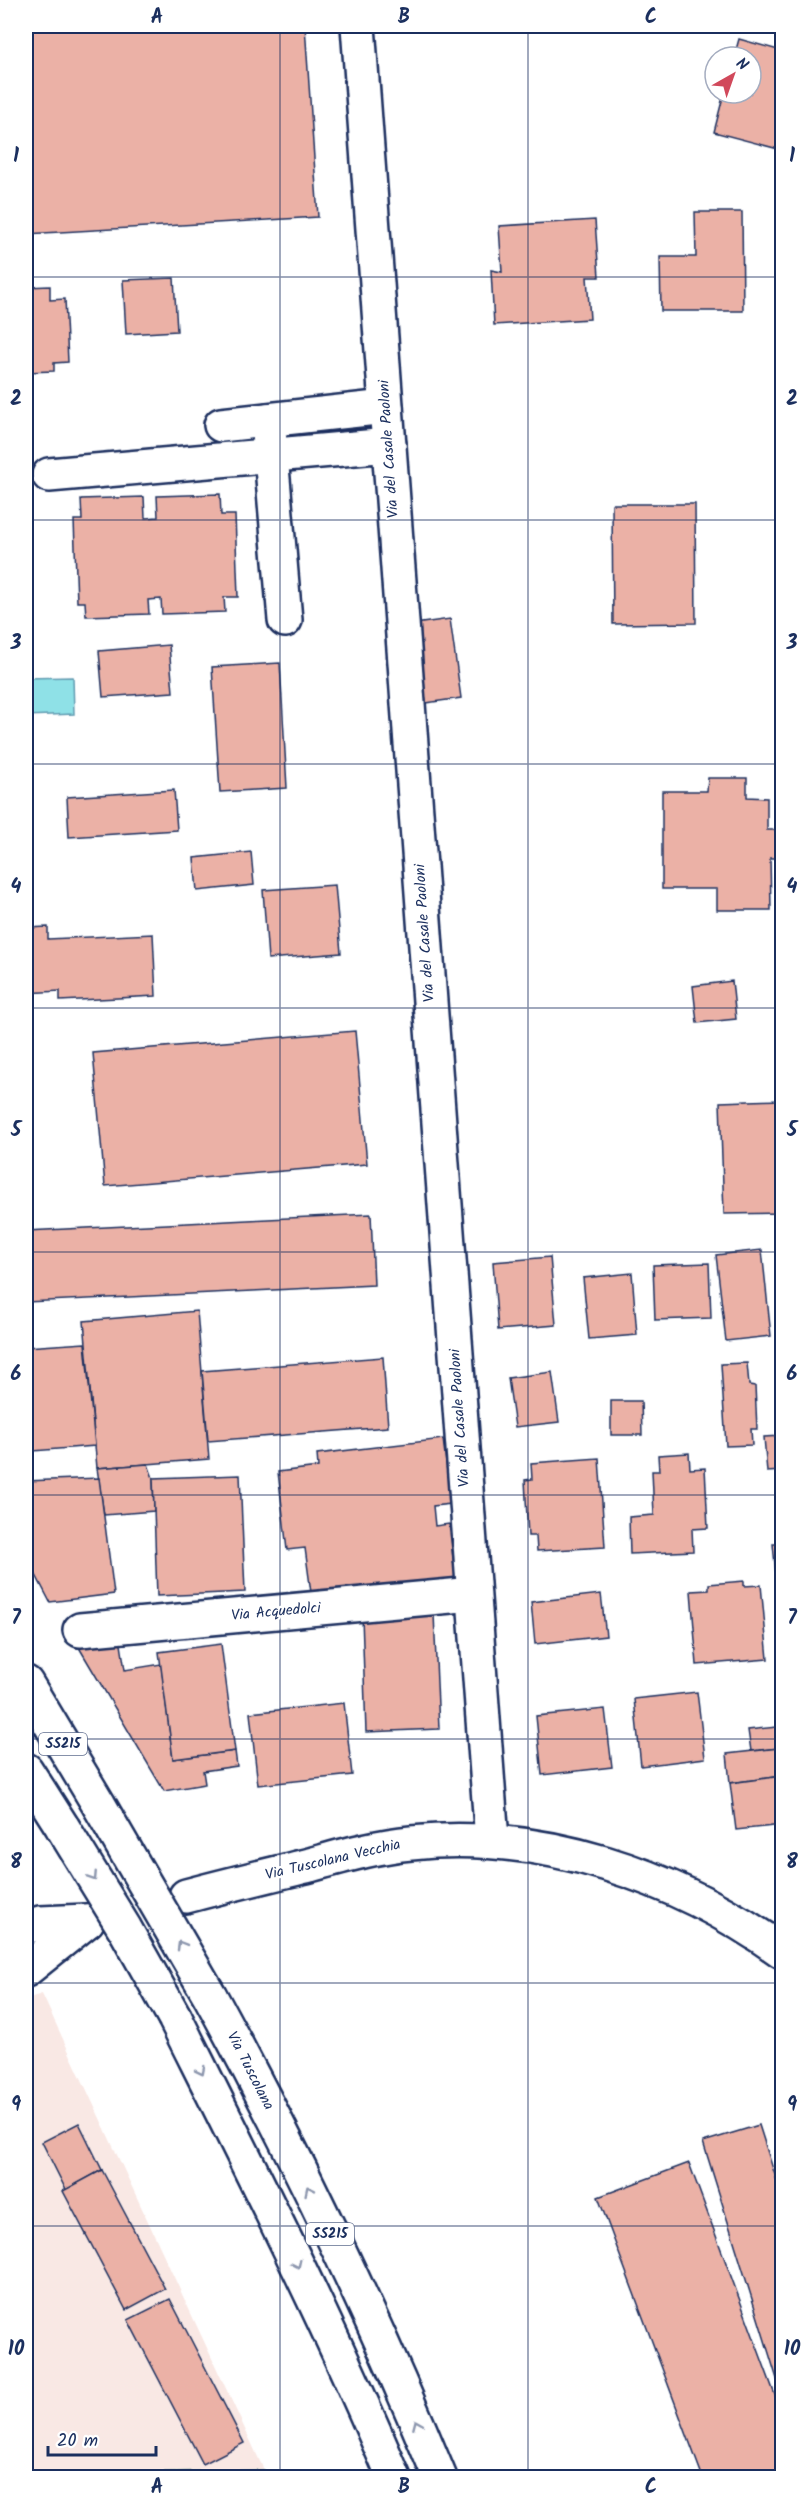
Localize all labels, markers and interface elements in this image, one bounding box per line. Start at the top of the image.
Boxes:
text: A [151,2,163,34]
text: B [398,2,410,34]
text: C [645,2,657,34]
north arrow [703,45,763,105]
text: N [730,52,754,77]
text: 1 [13,141,19,173]
text: 1 [789,141,795,173]
street label: Via del Casale Paoloni [372,378,406,519]
text: 2 [10,384,22,416]
text: 2 [786,384,798,416]
text: 3 [10,628,22,660]
text: 3 [786,628,798,660]
street label: Via del Casale Paoloni [408,862,442,1003]
text: 4 [11,872,22,904]
text: 4 [787,872,798,904]
text: 5 [10,1115,23,1147]
text: 5 [786,1115,799,1147]
street label: Via del Casale Paoloni [443,1347,477,1488]
text: 6 [11,1359,22,1391]
text: 6 [787,1359,798,1391]
street label: Via Acquedolci [230,1596,323,1628]
text: 7 [11,1603,21,1635]
text: 7 [787,1603,797,1635]
road number: SS215 [39,1733,87,1755]
street label: Via Tuscolana Vecchia [263,1833,403,1887]
text: 8 [10,1847,22,1879]
text: 8 [786,1847,798,1879]
one-way arrow [86,1871,97,1882]
one-way arrow [177,1941,188,1951]
street label: Via Tuscolana [220,2027,280,2115]
one-way arrow [193,2064,205,2075]
text: 9 [11,2090,21,2122]
text: 9 [787,2090,797,2122]
one-way arrow [304,2185,316,2196]
road number: SS215 [306,2223,354,2245]
one-way arrow [290,2257,302,2268]
text: 10 [8,2334,25,2366]
text: 10 [784,2334,801,2366]
scale bar [48,2419,156,2457]
one-way arrow [412,2419,424,2430]
text: 20 m [57,2427,98,2456]
text: A [151,2472,163,2503]
text: B [398,2472,410,2503]
text: C [645,2472,657,2503]

